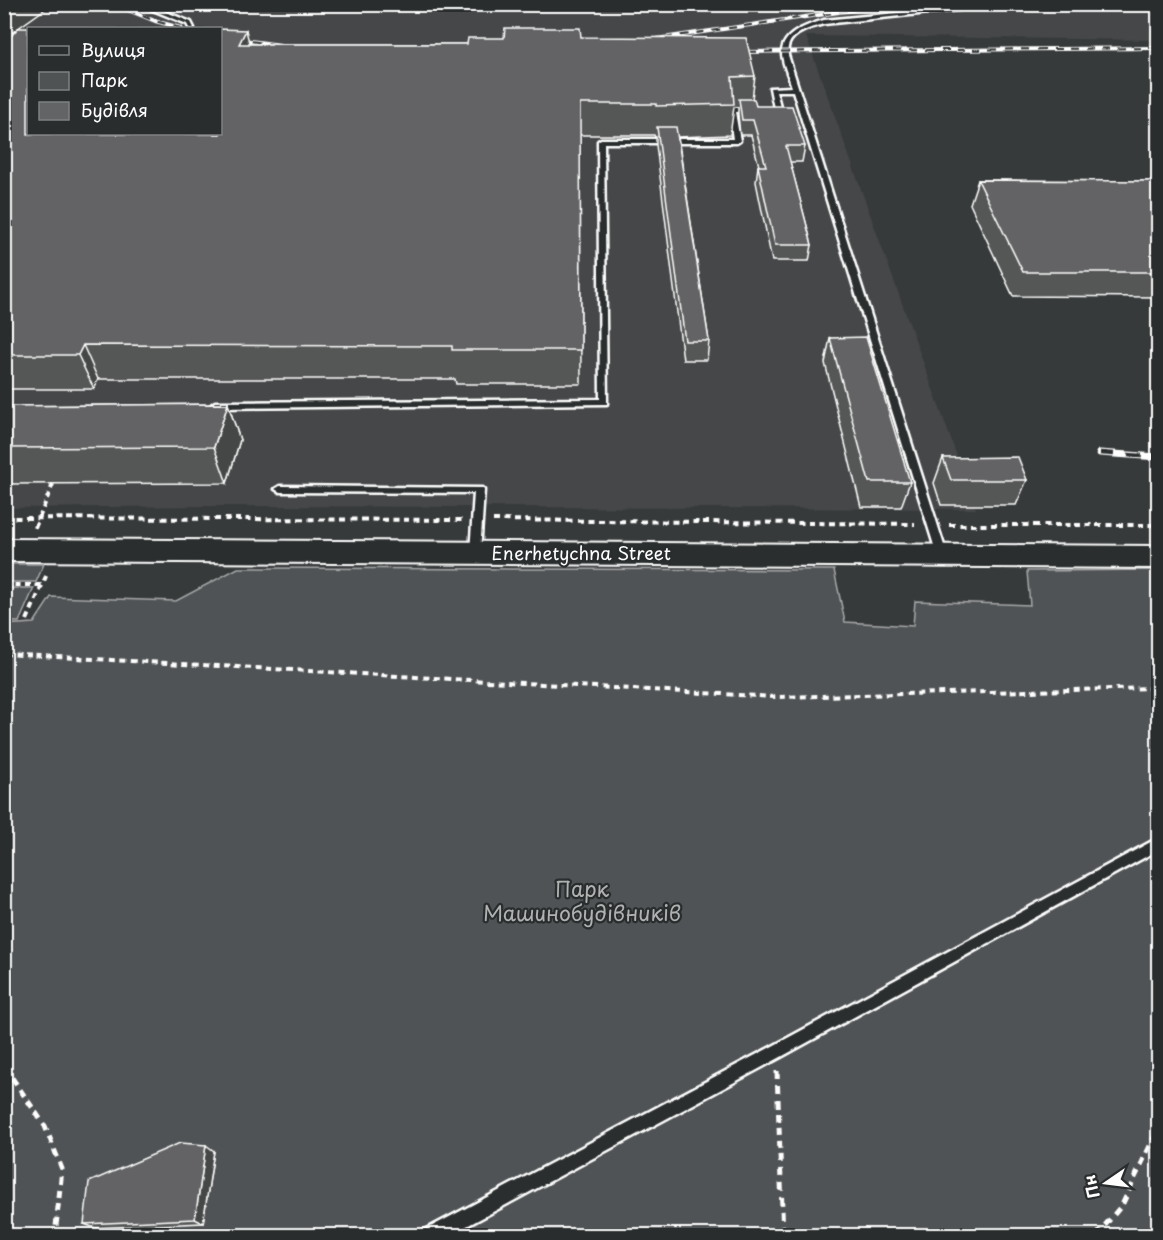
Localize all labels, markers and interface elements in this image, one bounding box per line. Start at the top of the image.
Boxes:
legend [27,27,222,135]
text: Вулиця [81,36,146,63]
text: Парк [81,66,128,93]
text: Будівля [81,96,148,123]
street label: Enerhetychna Street [491,539,671,566]
park label: Парк Машинобудівників [483,872,681,928]
north arrow [1076,1153,1136,1213]
text: Пн [1076,1173,1105,1201]

